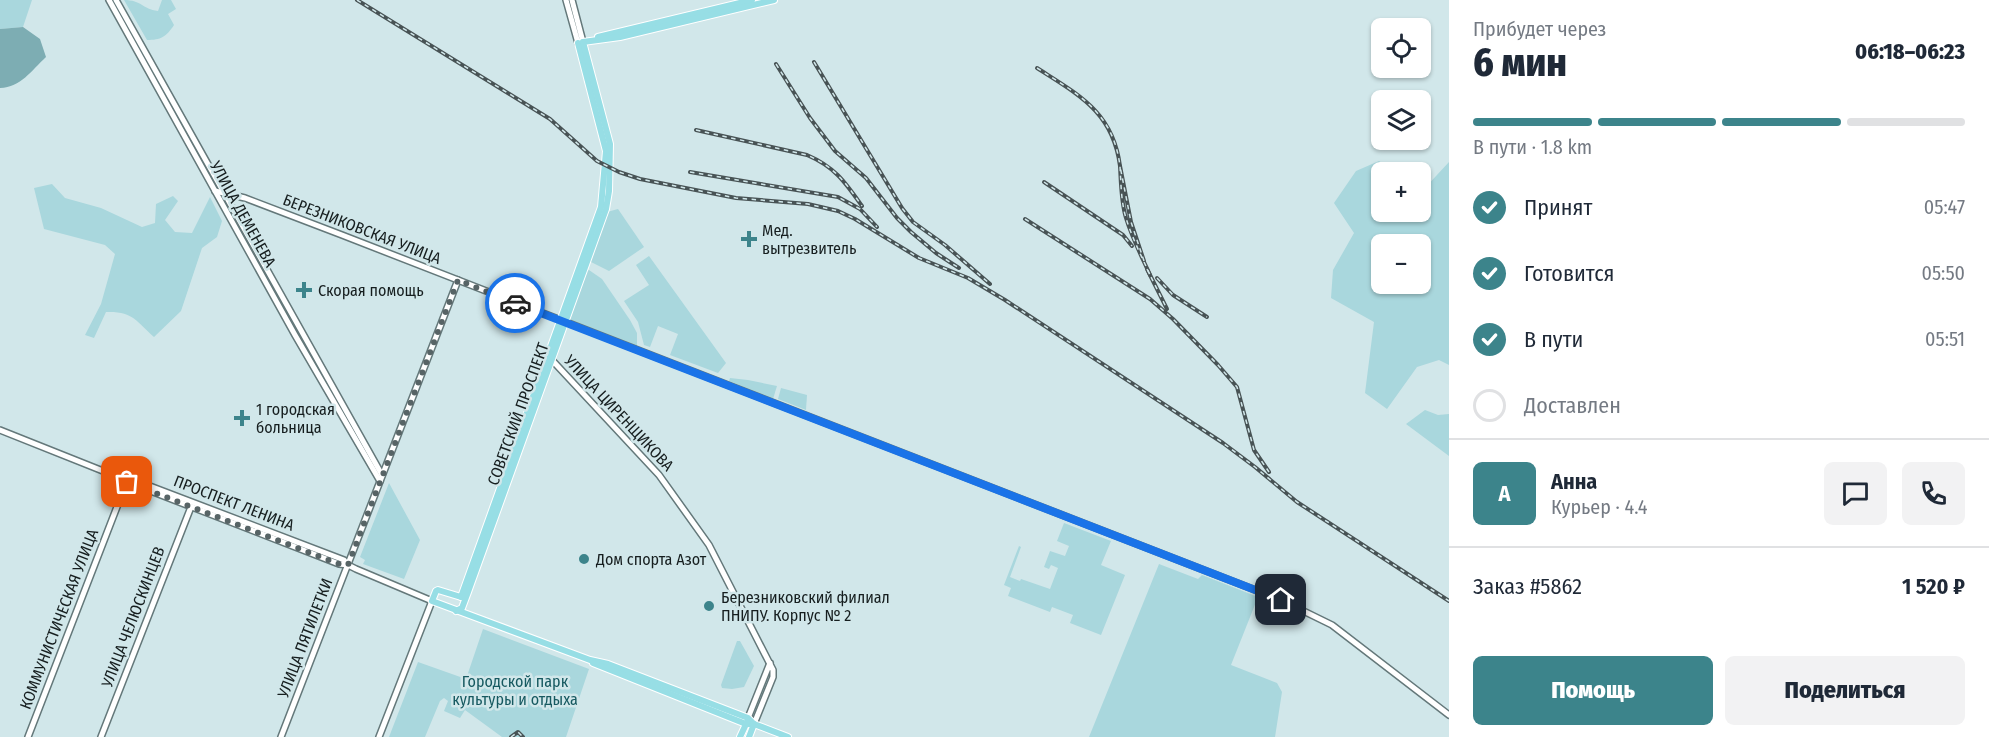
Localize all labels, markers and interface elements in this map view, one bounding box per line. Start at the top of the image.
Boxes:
text: Прибудет через [1473,17,1606,41]
map controls [1371,18,1431,294]
button: locate [1371,18,1431,78]
text: 06:18–06:23 [1855,38,1965,65]
text: 6 мин [1473,40,1567,86]
button: layers [1371,90,1431,150]
text: В пути · 1.8 km [1473,135,1592,159]
street label: УЛИЦА ДЕМЕНЕВА [206,157,280,271]
button: + [1371,162,1431,222]
street label: БЕРЕЗНИКОВСКАЯ УЛИЦА [280,190,444,268]
icon: check [1473,191,1506,224]
text: Принят [1524,194,1592,221]
text: 05:47 [1924,195,1965,219]
place label: Мед. вытрезвитель [762,221,856,258]
marker: Мед. вытрезвитель [740,230,758,248]
button: − [1371,234,1431,294]
icon: check [1473,257,1506,290]
text: Готовится [1524,260,1615,287]
text: 05:50 [1921,261,1965,285]
courier [485,273,545,333]
marker: Скорая помощь [295,281,313,299]
place label: Скорая помощь [318,281,424,300]
icon: car [499,287,532,320]
icon: check [1473,323,1506,356]
text: В пути [1524,326,1583,353]
text: 05:51 [1925,327,1965,351]
street label: СОВЕТСКИЙ ПРОСПЕКТ [483,340,553,488]
street label: УЛИЦА ЦИРЕНЩИКОВА [560,350,678,475]
text: Доставлен [1524,392,1621,419]
place label: 1 городская больница [256,400,335,437]
marker: 1 городская больница [233,409,251,427]
pin [101,456,152,507]
button: chat [1824,462,1887,525]
button: phone [1902,462,1965,525]
icon: bag [110,465,143,498]
text: Анна [1551,468,1597,495]
street label: ПРОСПЕКТ ЛЕНИНА [171,471,297,535]
text: А [1499,480,1510,507]
text: Курьер · 4.4 [1551,495,1647,519]
street label: КОММУНИСТИЧЕСКАЯ УЛИЦА [16,526,102,712]
street label: УЛИЦА ЧЕЛЮСКИНЦЕВ [97,544,169,691]
place label: Дом спорта Азот [595,550,707,569]
marker: Дом спорта Азот [577,552,591,566]
text: Заказ #5862 [1473,573,1582,600]
text: 1 520 ₽ [1902,573,1965,600]
pin [1255,574,1306,625]
street label: УЛИЦА ПЯТИЛЕТКИ [273,576,337,701]
icon: home [1264,583,1297,616]
place label: Березниковский филиал ПНИПУ. Корпус № 2 [721,588,890,625]
marker: Березниковский филиал ПНИПУ. Корпус № 2 [702,599,716,613]
button: Помощь [1473,656,1713,725]
button: Поделиться [1725,656,1965,725]
park label: Городской парк культуры и отдыха [452,672,578,709]

